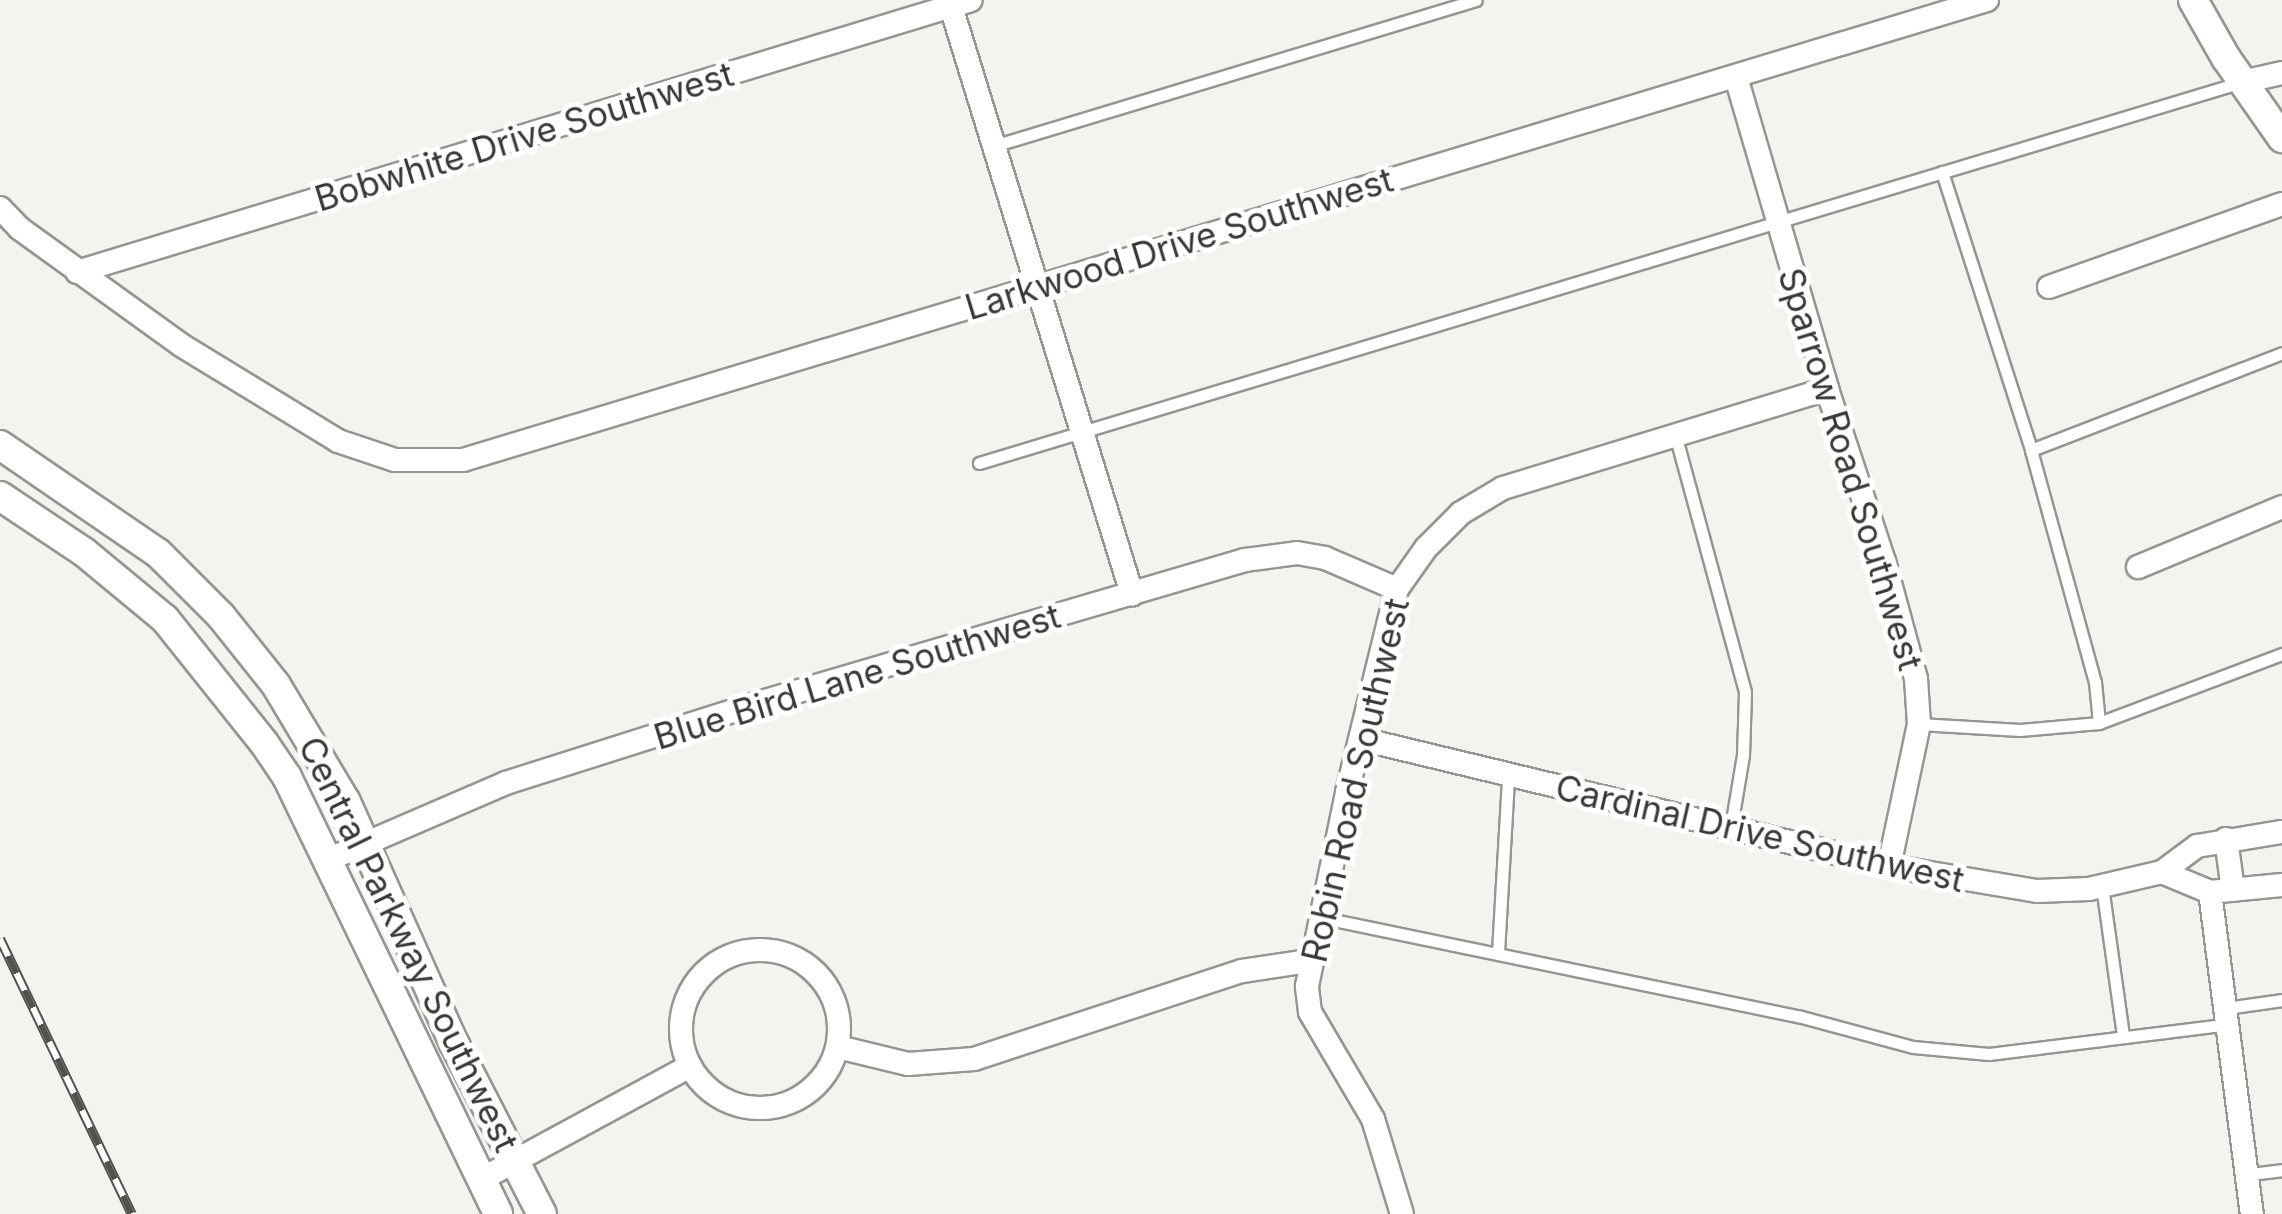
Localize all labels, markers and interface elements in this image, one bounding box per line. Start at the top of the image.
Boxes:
street label: Bobwhite Drive Southwest [310,52,738,220]
street label: Larkwood Drive Southwest [960,158,1398,328]
street label: Sparrow Road Southwest [1770,263,1932,675]
street label: Blue Bird Lane Southwest [649,594,1065,758]
street label: Robin Road Southwest [1293,594,1417,966]
street label: Central Parkway Southwest [290,730,528,1158]
street label: Cardinal Drive Southwest [1552,766,1968,900]

